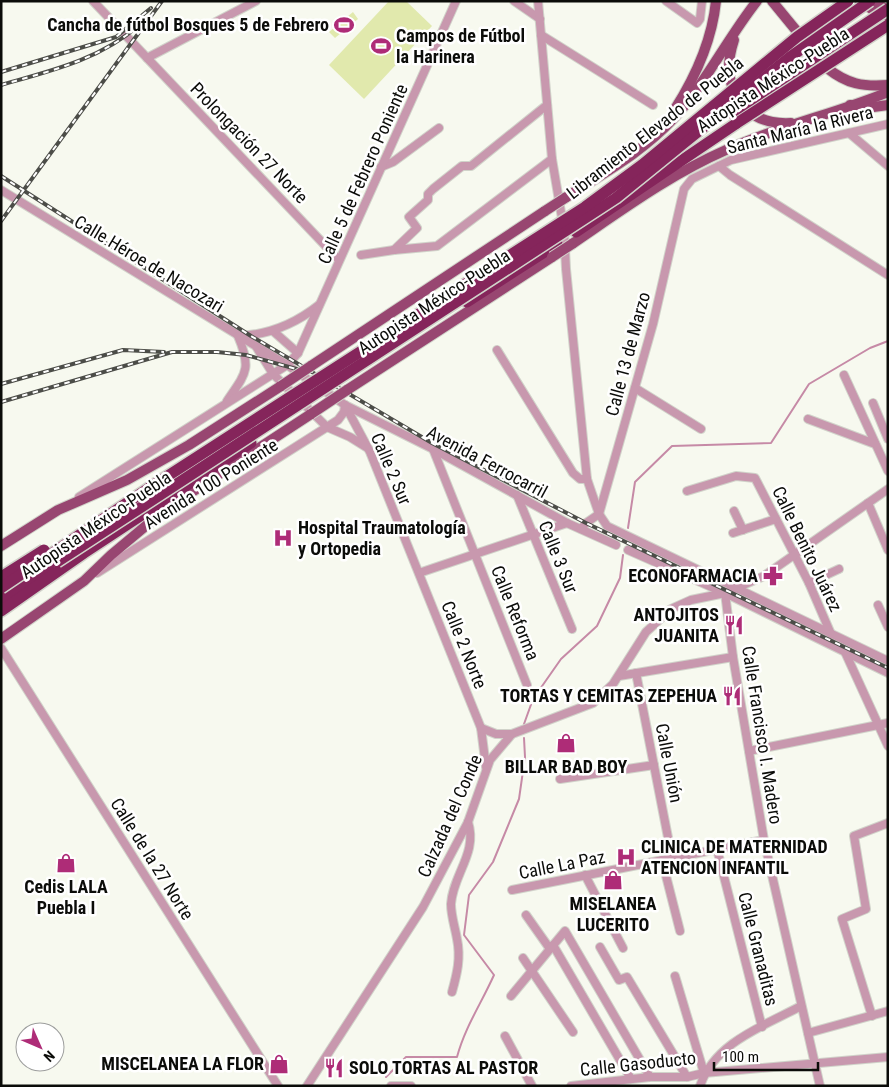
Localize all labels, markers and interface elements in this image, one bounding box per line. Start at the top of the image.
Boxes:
place label: Cancha de fútbol Bosques 5 de Febrero [47,14,329,35]
sports icon: Cancha de fútbol Bosques 5 de Febrero [333,14,355,36]
street label: Autopista México-Puebla [693,23,853,137]
place label: Campos de Fútbol la Harinera [396,25,525,67]
sports icon: Campos de Fútbol la Harinera [370,35,392,57]
street label: Libramiento Elevado de Puebla [562,52,747,203]
street label: Prolongación 27 Norte [186,78,312,207]
street label: Calle 5 de Febrero Poniente [313,81,412,267]
street label: Santa María la Rivera [725,101,875,158]
street label: Calle Héroe de Nacozari [71,211,228,317]
street label: Autopista México-Puebla [354,245,514,359]
street label: Calle 13 de Marzo [601,290,654,418]
street label: Avenida Ferrocarril [423,421,551,502]
street label: Calle 2 Sur [367,430,416,508]
street label: Avenida 100 Poniente [140,434,282,533]
street label: Autopista México-Puebla [16,466,175,583]
street label: Calle Benito Juárez [768,483,847,615]
place label: Hospital Traumatología y Ortopedia [298,517,466,559]
street label: Calle 3 Sur [534,518,583,597]
hospital icon: Hospital Traumatología y Ortopedia [272,527,294,549]
street label: Calle Reforma [487,562,544,663]
place label: ECONOFARMACIA [628,565,758,586]
pharmacy icon: ECONOFARMACIA [762,565,784,587]
street label: Calle 2 Norte [437,598,492,692]
place label: ANTOJITOS JUANITA [634,604,719,646]
restaurant icon: ANTOJITOS JUANITA [723,614,745,636]
street label: Calle Francisco I. Madero [738,644,787,825]
place label: TORTAS Y CEMITAS ZEPEHUA [500,685,717,706]
restaurant icon: TORTAS Y CEMITAS ZEPEHUA [721,685,743,707]
street label: Calle Unión [652,721,687,804]
shop icon: BILLAR BAD BOY [555,732,577,754]
street label: Calzada del Conde [413,751,486,880]
place label: BILLAR BAD BOY [505,756,628,777]
street label: Calle de la 27 Norte [106,794,198,924]
place label: CLINICA DE MATERNIDAD ATENCION INFANTIL [641,836,828,878]
street label: Calle La Paz [517,846,607,883]
hospital icon: CLINICA DE MATERNIDAD ATENCION INFANTIL [615,846,637,868]
shop icon: Cedis LALA Puebla I [55,852,77,874]
shop icon: MISELANEA LUCERITO [602,869,624,891]
place label: Cedis LALA Puebla I [24,876,108,918]
street label: Calle Granaditas [734,890,783,1008]
place label: MISELANEA LUCERITO [569,893,657,935]
north arrow [15,1022,65,1072]
scale bar [714,1040,818,1072]
street label: Calle Gasoducto [579,1047,697,1080]
text: N [41,1048,58,1065]
text: 100 m [722,1048,759,1066]
place label: MISCELANEA LA FLOR [101,1053,264,1074]
shop icon: MISCELANEA LA FLOR [268,1053,290,1075]
restaurant icon: SOLO TORTAS AL PASTOR [323,1057,345,1079]
place label: SOLO TORTAS AL PASTOR [349,1057,538,1078]

